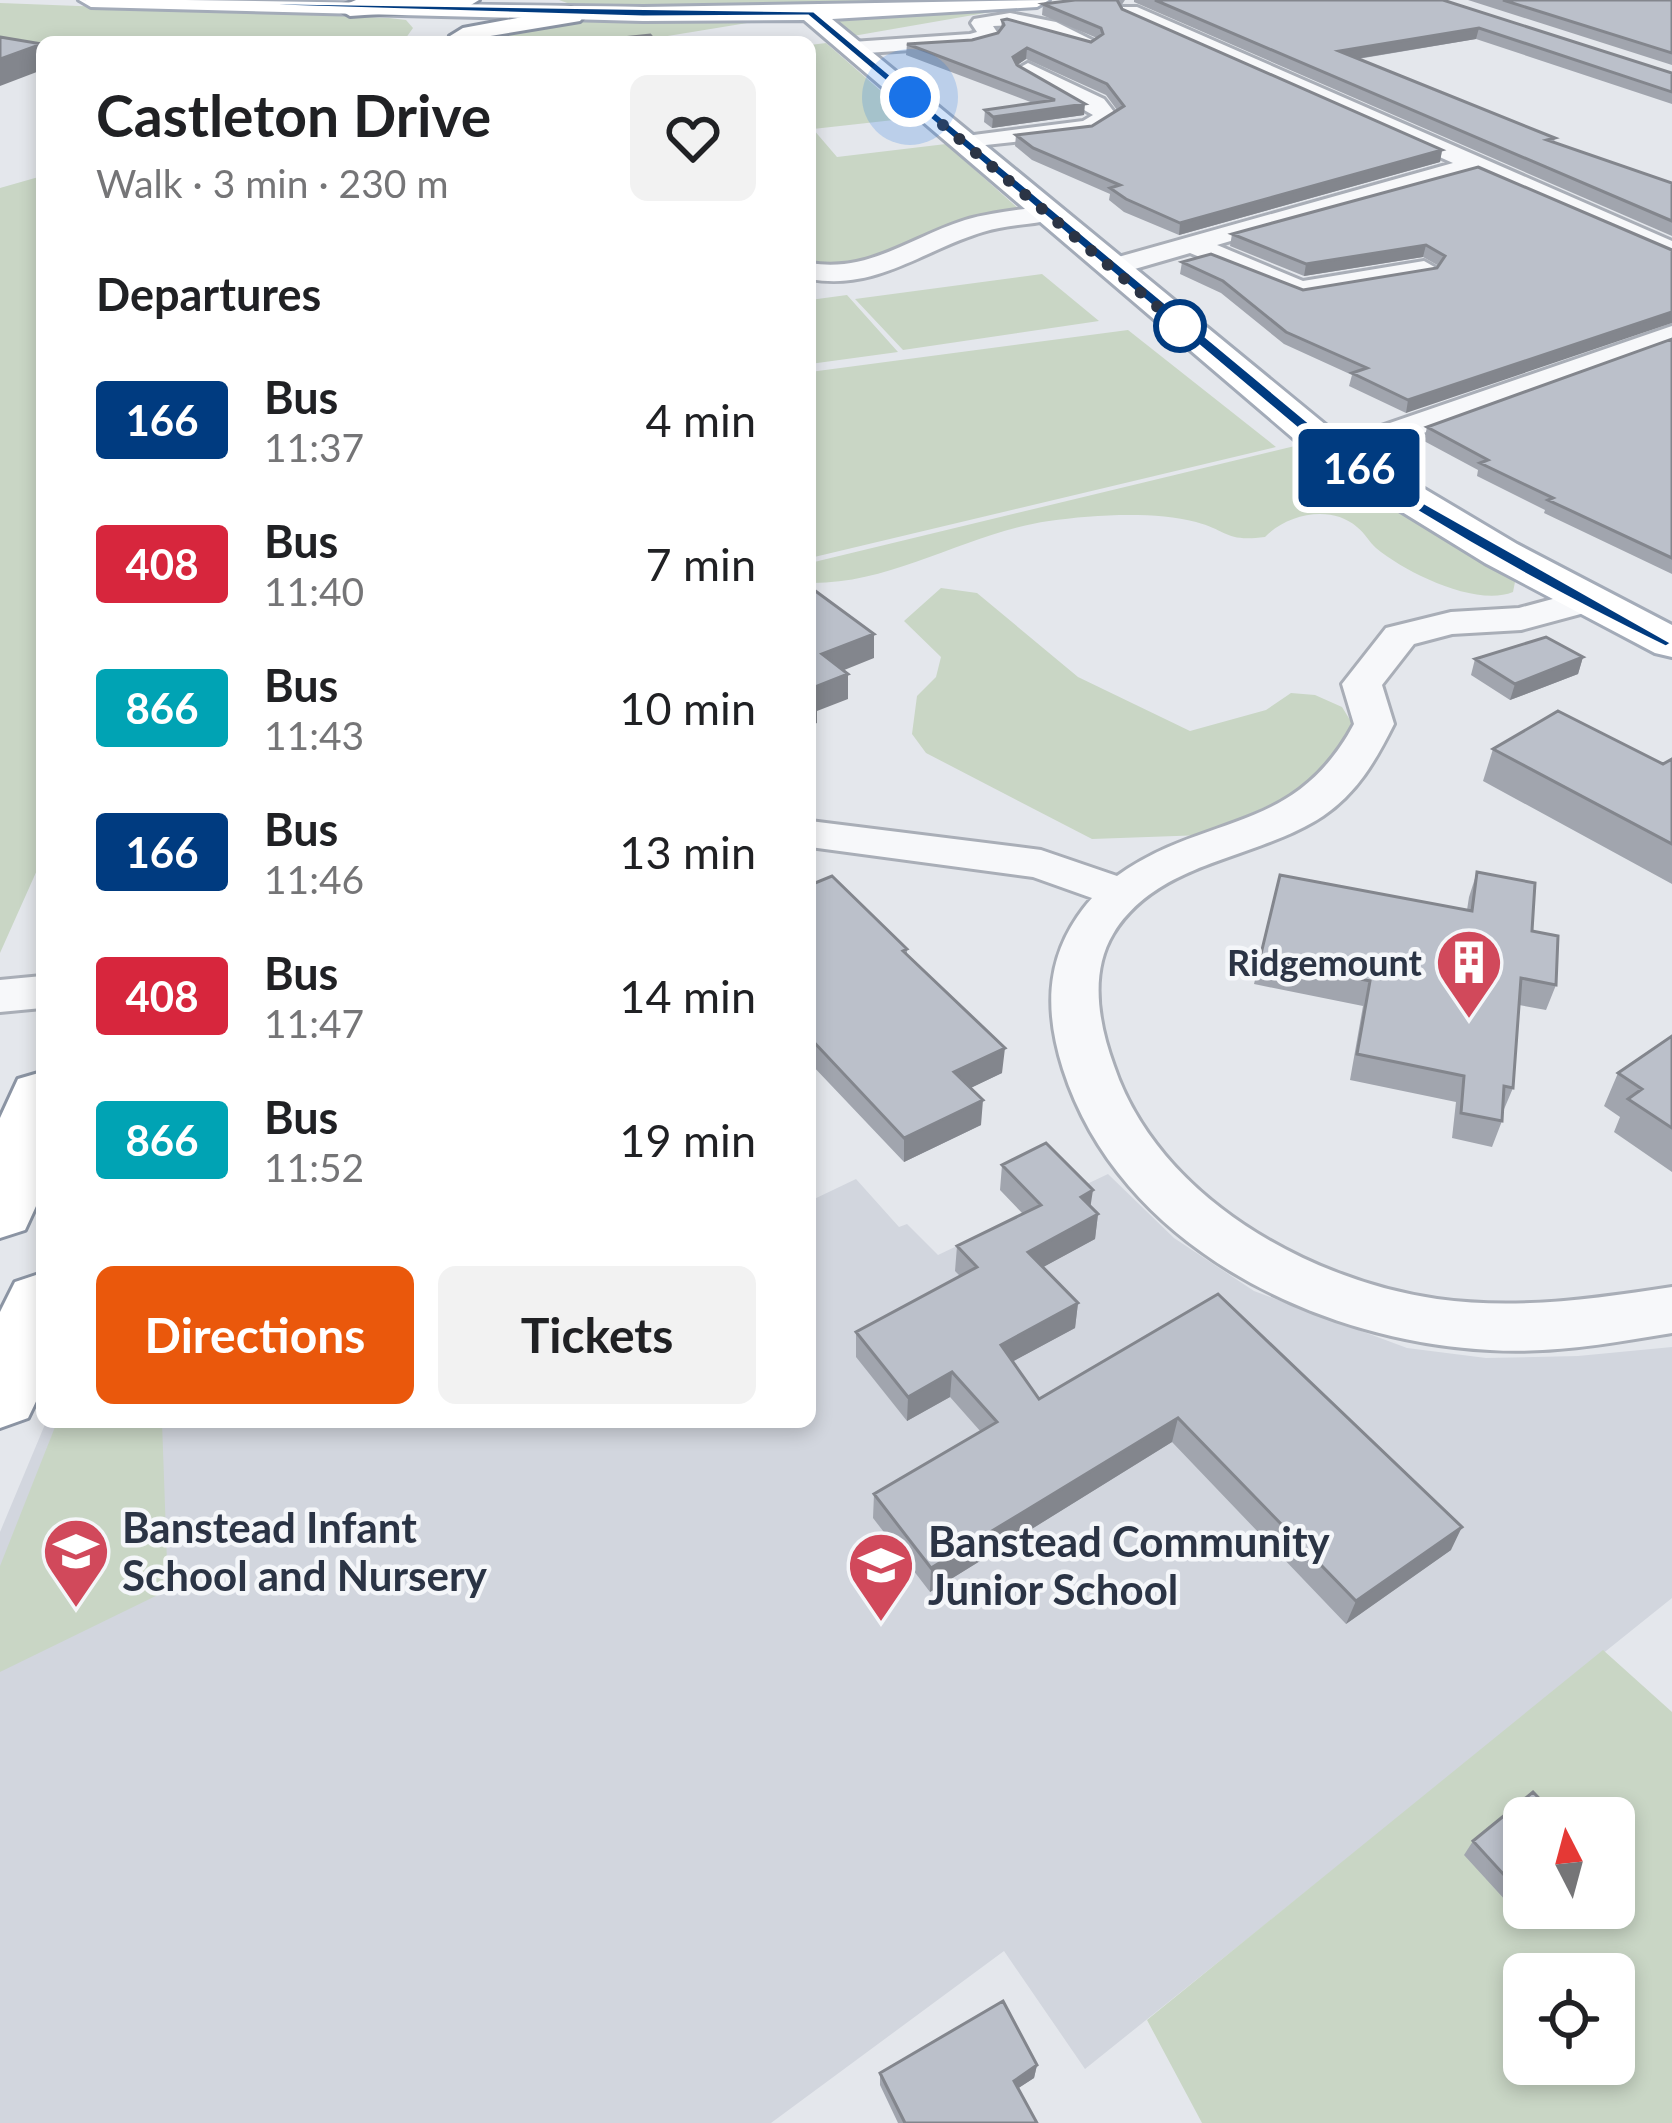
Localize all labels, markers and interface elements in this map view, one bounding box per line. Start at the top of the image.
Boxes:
your location [880,67,940,127]
button: heart [630,75,756,201]
text: Castleton Drive [96,81,491,149]
text: Walk · 3 min · 230 m [96,160,449,206]
text: Departures [96,267,321,321]
unlabelled marker [1155,301,1205,351]
text: Bus [264,370,338,424]
text: 4 min [645,393,756,447]
text: 166 [125,395,199,445]
text: 11:37 [264,424,364,470]
line badge: 166 [1290,429,1428,507]
text: 166 [1322,443,1396,493]
text: Bus [264,514,338,568]
text: 7 min [645,537,756,591]
text: 408 [125,539,199,589]
text: 11:40 [264,568,364,614]
text: Bus [264,658,338,712]
text: 10 min [619,681,756,735]
text: 866 [125,683,199,733]
text: 11:43 [264,712,364,758]
text: Bus [264,802,338,856]
text: 13 min [619,825,756,879]
text: 166 [125,827,199,877]
text: 11:46 [264,856,364,902]
building icon: Ridgemount [1434,927,1504,1021]
place label: Ridgemount [1227,940,1423,984]
text: Bus [264,946,338,1000]
text: 14 min [619,969,756,1023]
text: 408 [125,971,199,1021]
text: 11:47 [264,1000,364,1046]
text: Bus [264,1090,338,1144]
text: 19 min [619,1113,756,1167]
text: 866 [125,1115,199,1165]
text: 11:52 [264,1144,364,1190]
button: Directions [96,1266,414,1404]
button: Tickets [438,1266,756,1404]
place label: Banstead Infant School and Nursery [122,1502,488,1600]
school or university icon: Banstead Infant School and Nursery [41,1516,111,1610]
place label: Banstead Community Junior School [928,1516,1331,1614]
school or university icon: Banstead Community Junior School [846,1530,916,1624]
north arrow [1503,1797,1635,1929]
map controls [1503,1797,1635,2085]
button: locate [1503,1953,1635,2085]

